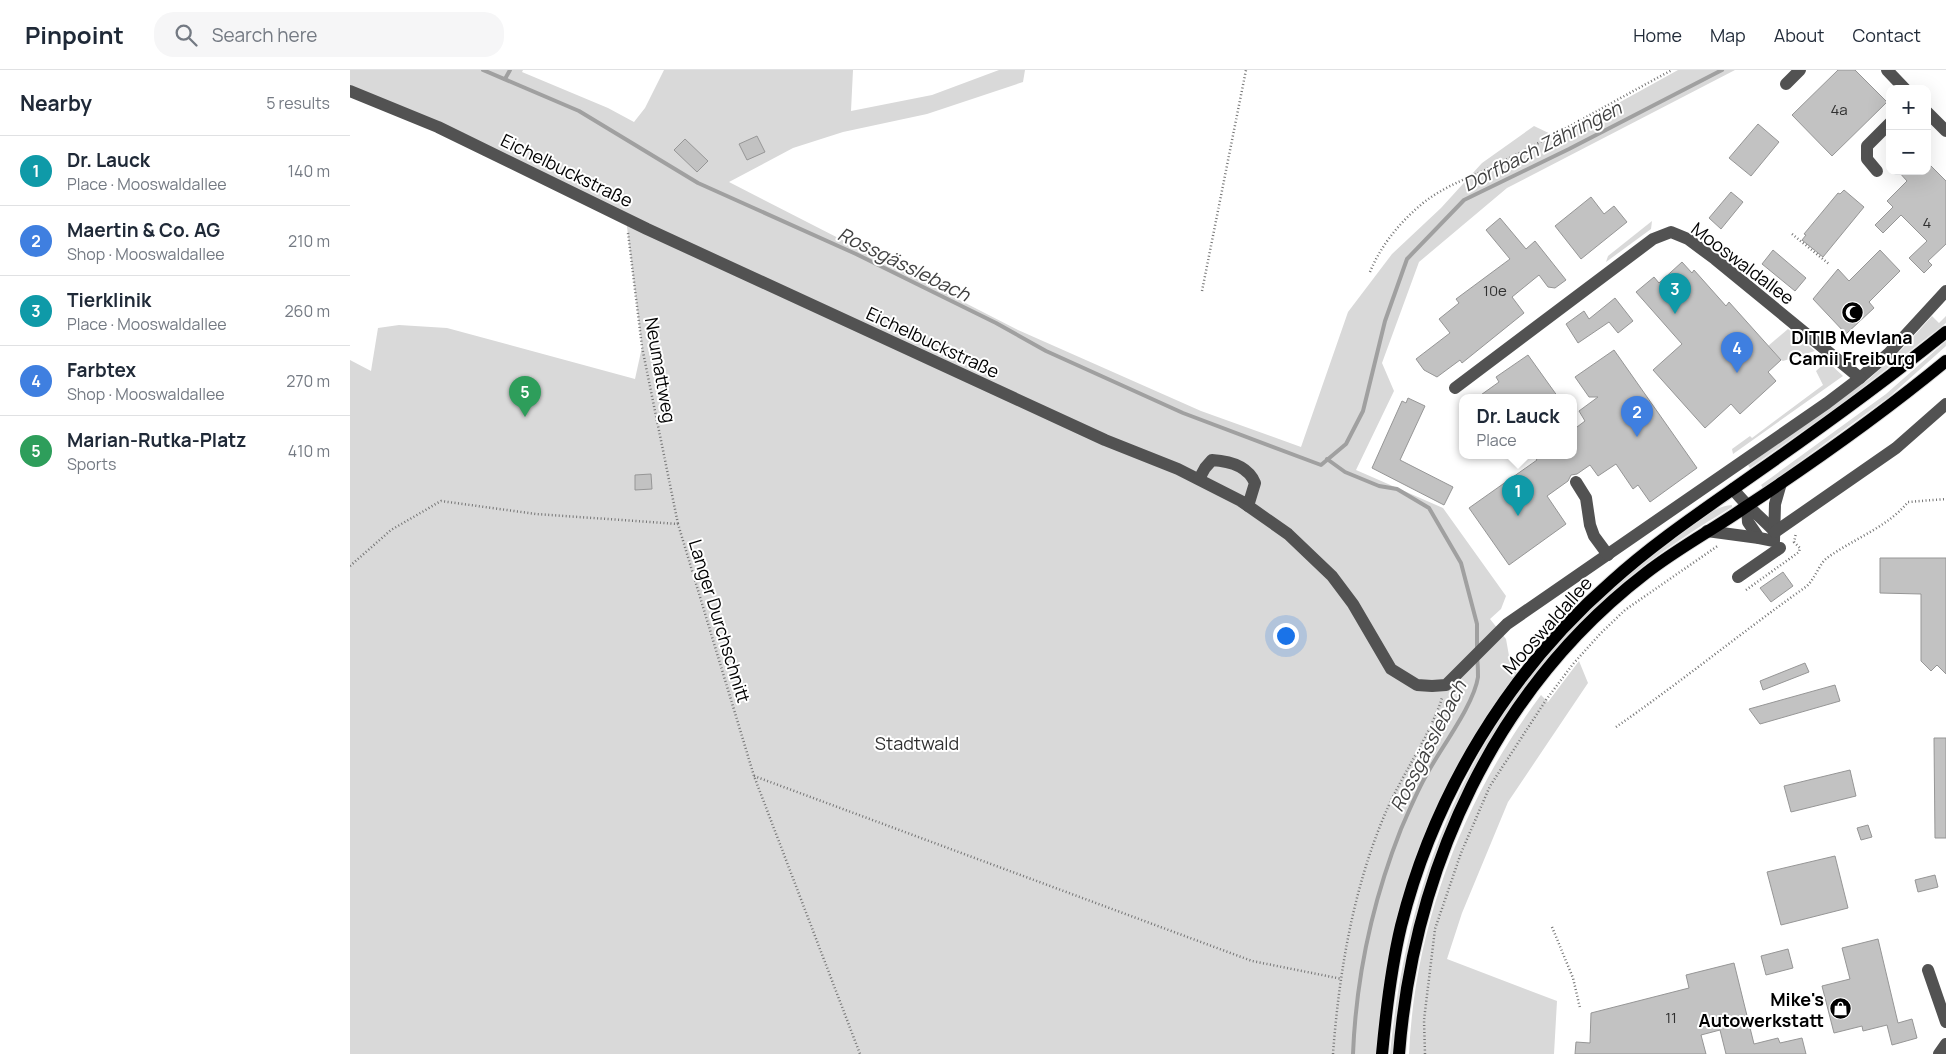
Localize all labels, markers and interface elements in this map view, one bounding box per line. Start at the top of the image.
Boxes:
search box [154,12,504,57]
text: Pinpoint [25,18,124,51]
icon: search [172,21,200,49]
text: Search here [212,22,317,48]
text: Home [1633,23,1682,47]
text: Map [1710,23,1746,47]
text: About [1774,23,1824,47]
text: Contact [1852,23,1921,47]
map controls [1886,85,1931,175]
button: + [1886,85,1931,130]
text: Nearby [20,89,92,117]
text: 5 results [266,92,330,114]
water label: Dorfbach Zähringen [1458,94,1627,197]
house number: 4a [1830,99,1848,120]
street label: Eichelbuckstraße [497,128,637,212]
button: − [1886,130,1931,175]
text: Dr. Lauck [67,147,150,173]
text: 1 [32,160,40,182]
text: 140 m [288,160,330,182]
text: Place · Mooswaldallee [67,173,227,195]
house number: 4 [1923,212,1932,233]
street label: Mooswaldallee [1687,216,1799,310]
text: Maertin & Co. AG [67,217,220,243]
water label: Rossgässlebach [834,221,975,308]
text: 2 [31,230,41,252]
text: 210 m [288,230,330,252]
text: Shop · Mooswaldallee [67,243,225,265]
pin: 3 [1659,273,1691,314]
house number: 10e [1483,280,1507,301]
text: Tierklinik [67,287,151,313]
text: 3 [31,300,41,322]
text: 260 m [284,300,330,322]
mosque icon: DITIB Mevlana Camii Freiburg [1840,300,1864,324]
street label: Eichelbuckstraße [863,301,1003,383]
text: Place · Mooswaldallee [67,313,227,335]
street label: Neumattweg [640,315,682,425]
place label: DITIB Mevlana Camii Freiburg [1789,325,1915,370]
pin: 4 [1721,332,1753,373]
text: Farbtex [67,357,136,383]
text: 4 [31,370,41,392]
text: 270 m [286,370,330,392]
pin: 5 [509,376,541,417]
text: Shop · Mooswaldallee [67,383,225,405]
popup [1459,394,1577,459]
pin: 2 [1621,396,1653,437]
text: Dr. Lauck [1476,403,1560,429]
text: Marian-Rutka-Platz [67,427,246,453]
text: Place [1476,429,1517,451]
text: 5 [31,440,41,462]
text: 410 m [288,440,330,462]
text: Sports [67,453,116,475]
pin: 1 [1502,475,1534,516]
street label: Langer Durchschnitt [684,537,756,705]
street label: Mooswaldallee [1497,571,1597,679]
your location [1273,623,1299,649]
water label: Rossgässlebach [1384,675,1473,816]
park label: Stadtwald [875,731,959,755]
place label: Mike's Autowerkstatt [1699,987,1824,1032]
shop icon: Mike's Autowerkstatt [1828,997,1852,1021]
house number: 11 [1665,1007,1677,1028]

